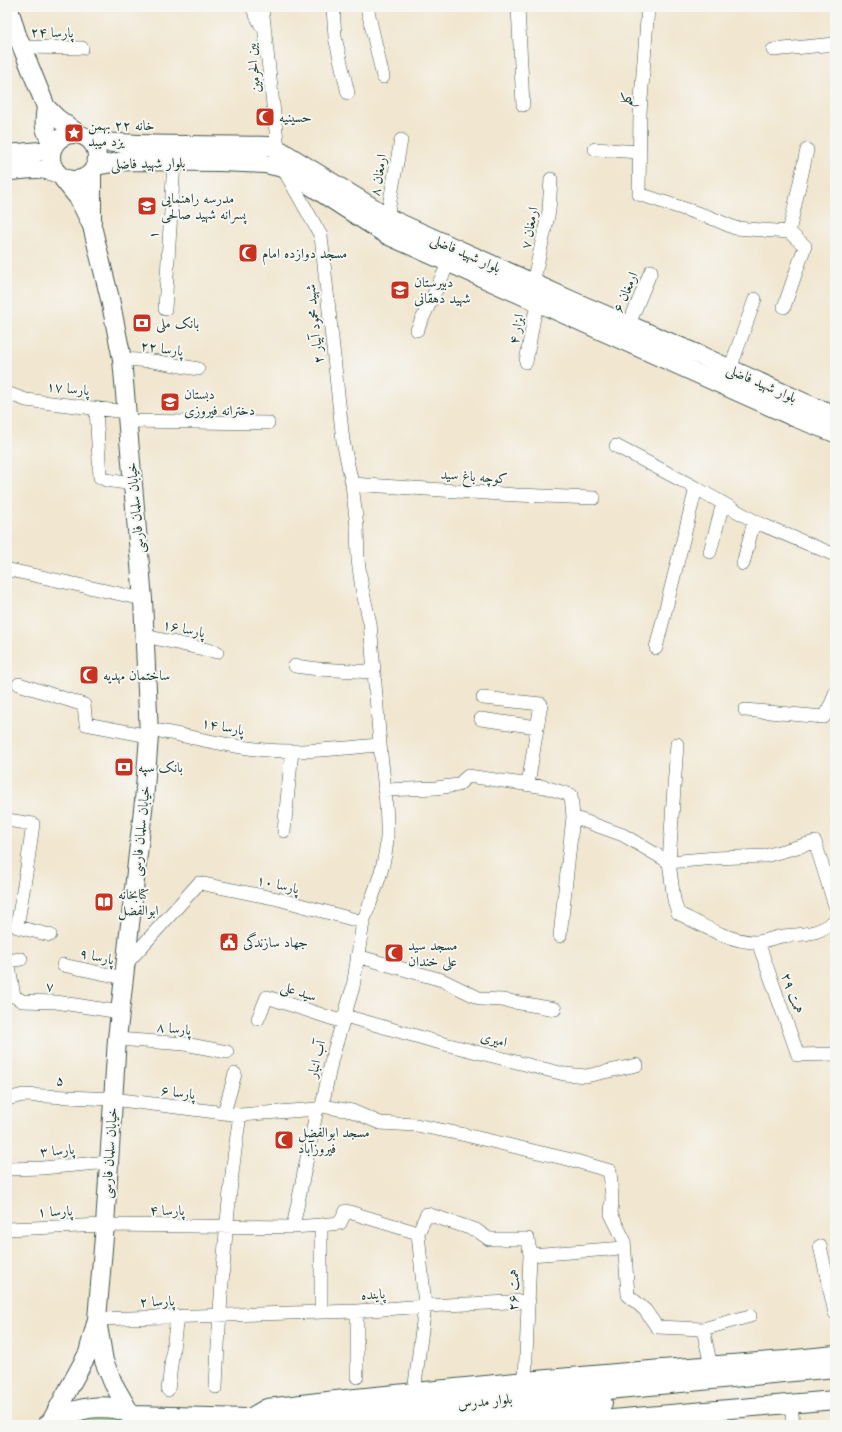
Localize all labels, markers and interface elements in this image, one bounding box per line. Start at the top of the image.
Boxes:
street label: پارسا ۲۴ [30,26,75,43]
street label: بین الحرمین [244,42,265,93]
street label: کلم [618,91,642,108]
mosque icon: حسینیه [254,106,276,128]
place label: حسینیه [279,111,312,126]
place label: خانه ۲۲ بهمن یزد میبد [88,119,154,150]
place icon: خانه ۲۲ بهمن یزد میبد [63,122,85,144]
street label: ارمغان ۸ [368,153,391,198]
street label: بلوار شهید فاضلی [110,156,186,174]
place label: مدرسه راهنمایی پسرانه شهید صالحی [161,192,247,225]
school or university icon: مدرسه راهنمایی پسرانه شهید صالحی [136,195,158,217]
street label: ارمغان ۷ [519,206,542,251]
street label: ۱ [147,231,161,240]
street label: بلوار شهید فاضلی [428,232,503,277]
mosque icon: مسجد دوازده امام [237,242,259,264]
place label: مسجد دوازده امام [262,247,347,266]
street label: ارمغان ۶ [611,270,642,315]
place label: دبیرستان شهید دهقانی [414,276,471,308]
school or university icon: دبیرستان شهید دهقانی [389,279,411,301]
street label: شهید محمود آبیار ۲ [302,283,328,365]
bank icon: بانک ملی [131,312,153,334]
street label: ابزار ۴ [507,313,528,346]
place label: بانک ملی [156,316,199,333]
street label: پارسا ۲۲ [139,339,185,362]
street label: بلوار شهید فاضلی [724,362,799,407]
street label: پارسا ۱۷ [46,380,91,401]
place label: دبستان دخترانه فیروزی [184,388,255,419]
school or university icon: دبستان دخترانه فیروزی [159,391,181,413]
street label: خیابان سلمان فارسی [125,462,149,554]
street label: کوچه باغ سید [440,468,508,490]
street label: پارسا ۱۶ [161,618,208,643]
mosque icon: ساختمان مهدیه [78,664,100,686]
place label: ساختمان مهدیه [103,669,170,685]
street label: پارسا ۱۴ [200,716,247,741]
bank icon: بانک سپه [113,756,135,778]
place label: بانک سپه [138,760,183,777]
street label: خیابان سلمان فارسی [129,785,155,877]
street label: پارسا ۱۰ [255,873,302,900]
place label: کتابخانه ابوالفضل [118,888,158,921]
library icon: کتابخانه ابوالفضل [93,891,115,913]
public building icon: جهاد سازندگی [218,931,240,953]
place label: جهاد سازندگی [243,932,308,951]
place label: مسجد سید علی خندان [408,939,457,971]
mosque icon: مسجد سید علی خندان [383,942,405,964]
street label: پارسا ۹ [78,947,117,971]
street label: همت ۲۹ [779,971,806,1015]
street label: ۷ [45,980,55,994]
street label: سید علی [278,980,318,1006]
street label: پارسا ۸ [156,1020,193,1041]
street label: امیری [479,1030,508,1051]
street label: آب انبار [303,1037,330,1082]
street label: ۵ [55,1074,64,1088]
street label: پارسا ۶ [159,1084,197,1105]
street label: خیابان سلمان فارسی [100,1107,122,1199]
place label: مسجد ابوالفضل فیروزآباد [298,1126,370,1157]
mosque icon: مسجد ابوالفضل فیروزآباد [273,1129,295,1151]
street label: پارسا ۳ [39,1142,77,1162]
street label: پارسا ۱ [37,1204,74,1223]
street label: پارسا ۴ [150,1204,186,1221]
street label: همت ۲۶ [506,1269,522,1311]
street label: پاینده [361,1287,387,1306]
street label: پارسا ۲ [139,1294,176,1313]
street label: بلوار مدرس [457,1392,513,1413]

